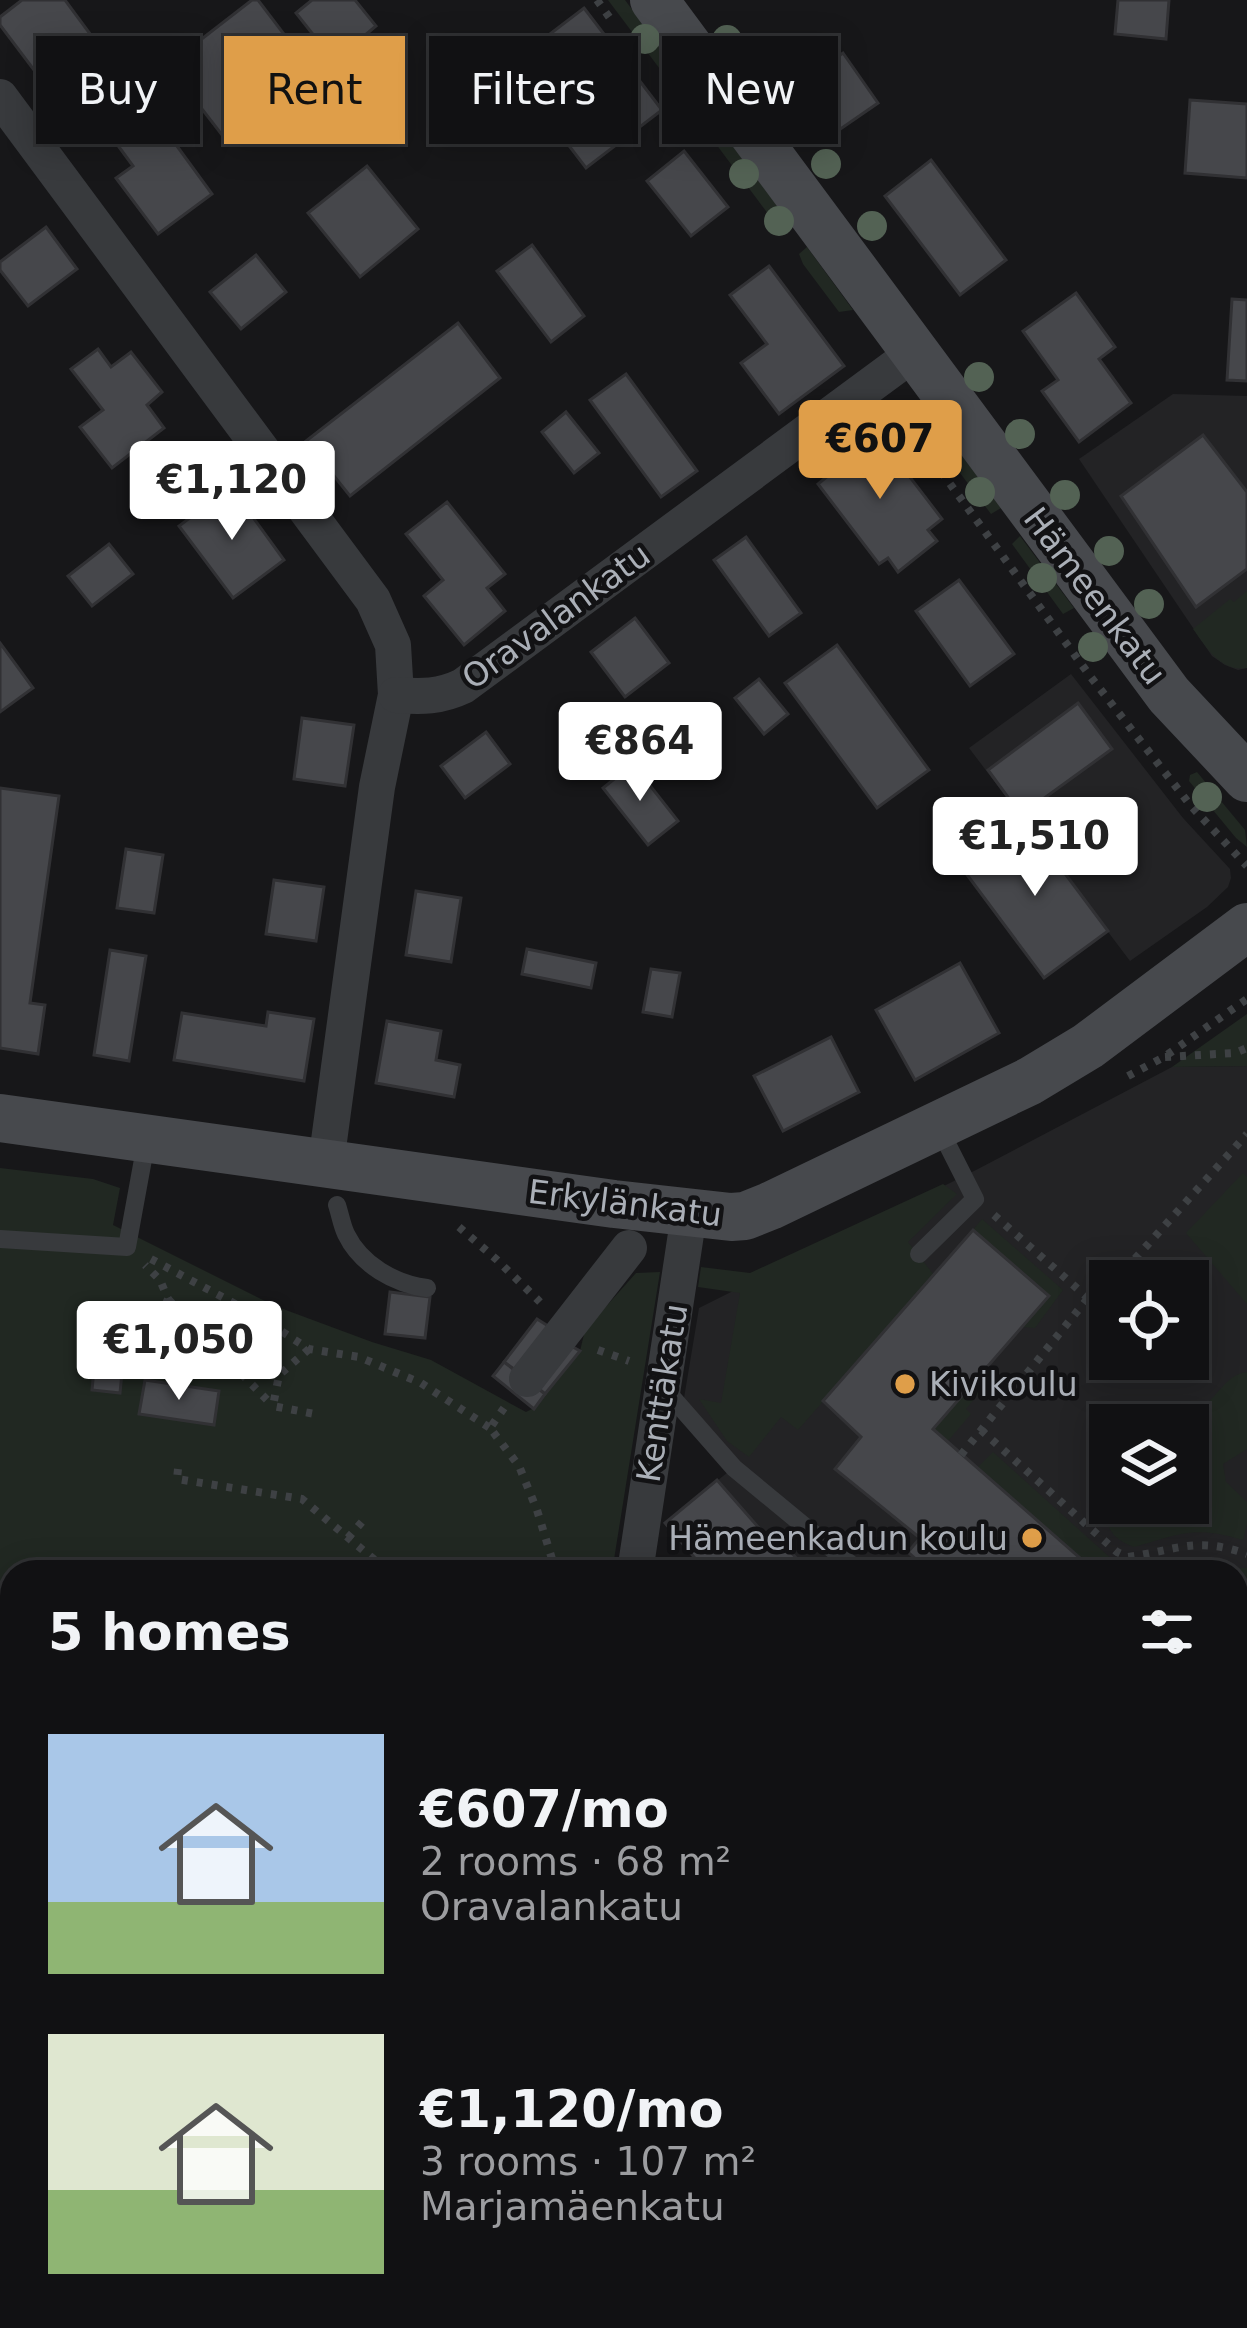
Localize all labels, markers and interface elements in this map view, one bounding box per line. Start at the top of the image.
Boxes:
chip: Buy [36,36,200,144]
chip: Rent [224,36,405,144]
chip: Filters [429,36,638,144]
chip: New [662,36,838,144]
pin: €607 [809,400,951,502]
text: €607 [826,416,934,461]
pin: €1,120 [134,441,330,543]
text: €1,120 [157,457,307,502]
street label: Hämeenkatu [1016,500,1174,692]
street label: Oravalankatu [455,535,657,697]
pin: €864 [569,702,711,804]
text: €864 [586,718,694,763]
pin: €1,510 [937,797,1133,899]
text: €1,510 [960,813,1110,858]
street label: Erkylänkatu [526,1172,724,1234]
map controls [1089,1260,1209,1524]
button: locate [1089,1260,1209,1380]
pin: €1,050 [81,1301,277,1403]
street label: Kenttäkatu [629,1301,695,1485]
text: €1,050 [104,1317,254,1362]
place label: Kivikoulu [929,1365,1078,1404]
marker: Kivikoulu [892,1371,918,1397]
button: layers [1089,1404,1209,1524]
place label: Hämeenkadun koulu [668,1519,1008,1558]
marker: Hämeenkadun koulu [1019,1525,1045,1551]
icon: filters [1134,1599,1200,1665]
text: 5 homes [48,1603,291,1662]
text: €607/mo [420,1780,669,1839]
icon: home [144,1782,288,1926]
text: 2 rooms · 68 m² [420,1839,731,1884]
text: Oravalankatu [420,1884,683,1929]
text: €1,120/mo [420,2080,724,2139]
icon: home [144,2082,288,2226]
text: 3 rooms · 107 m² [420,2139,756,2184]
text: Marjamäenkatu [420,2184,725,2229]

